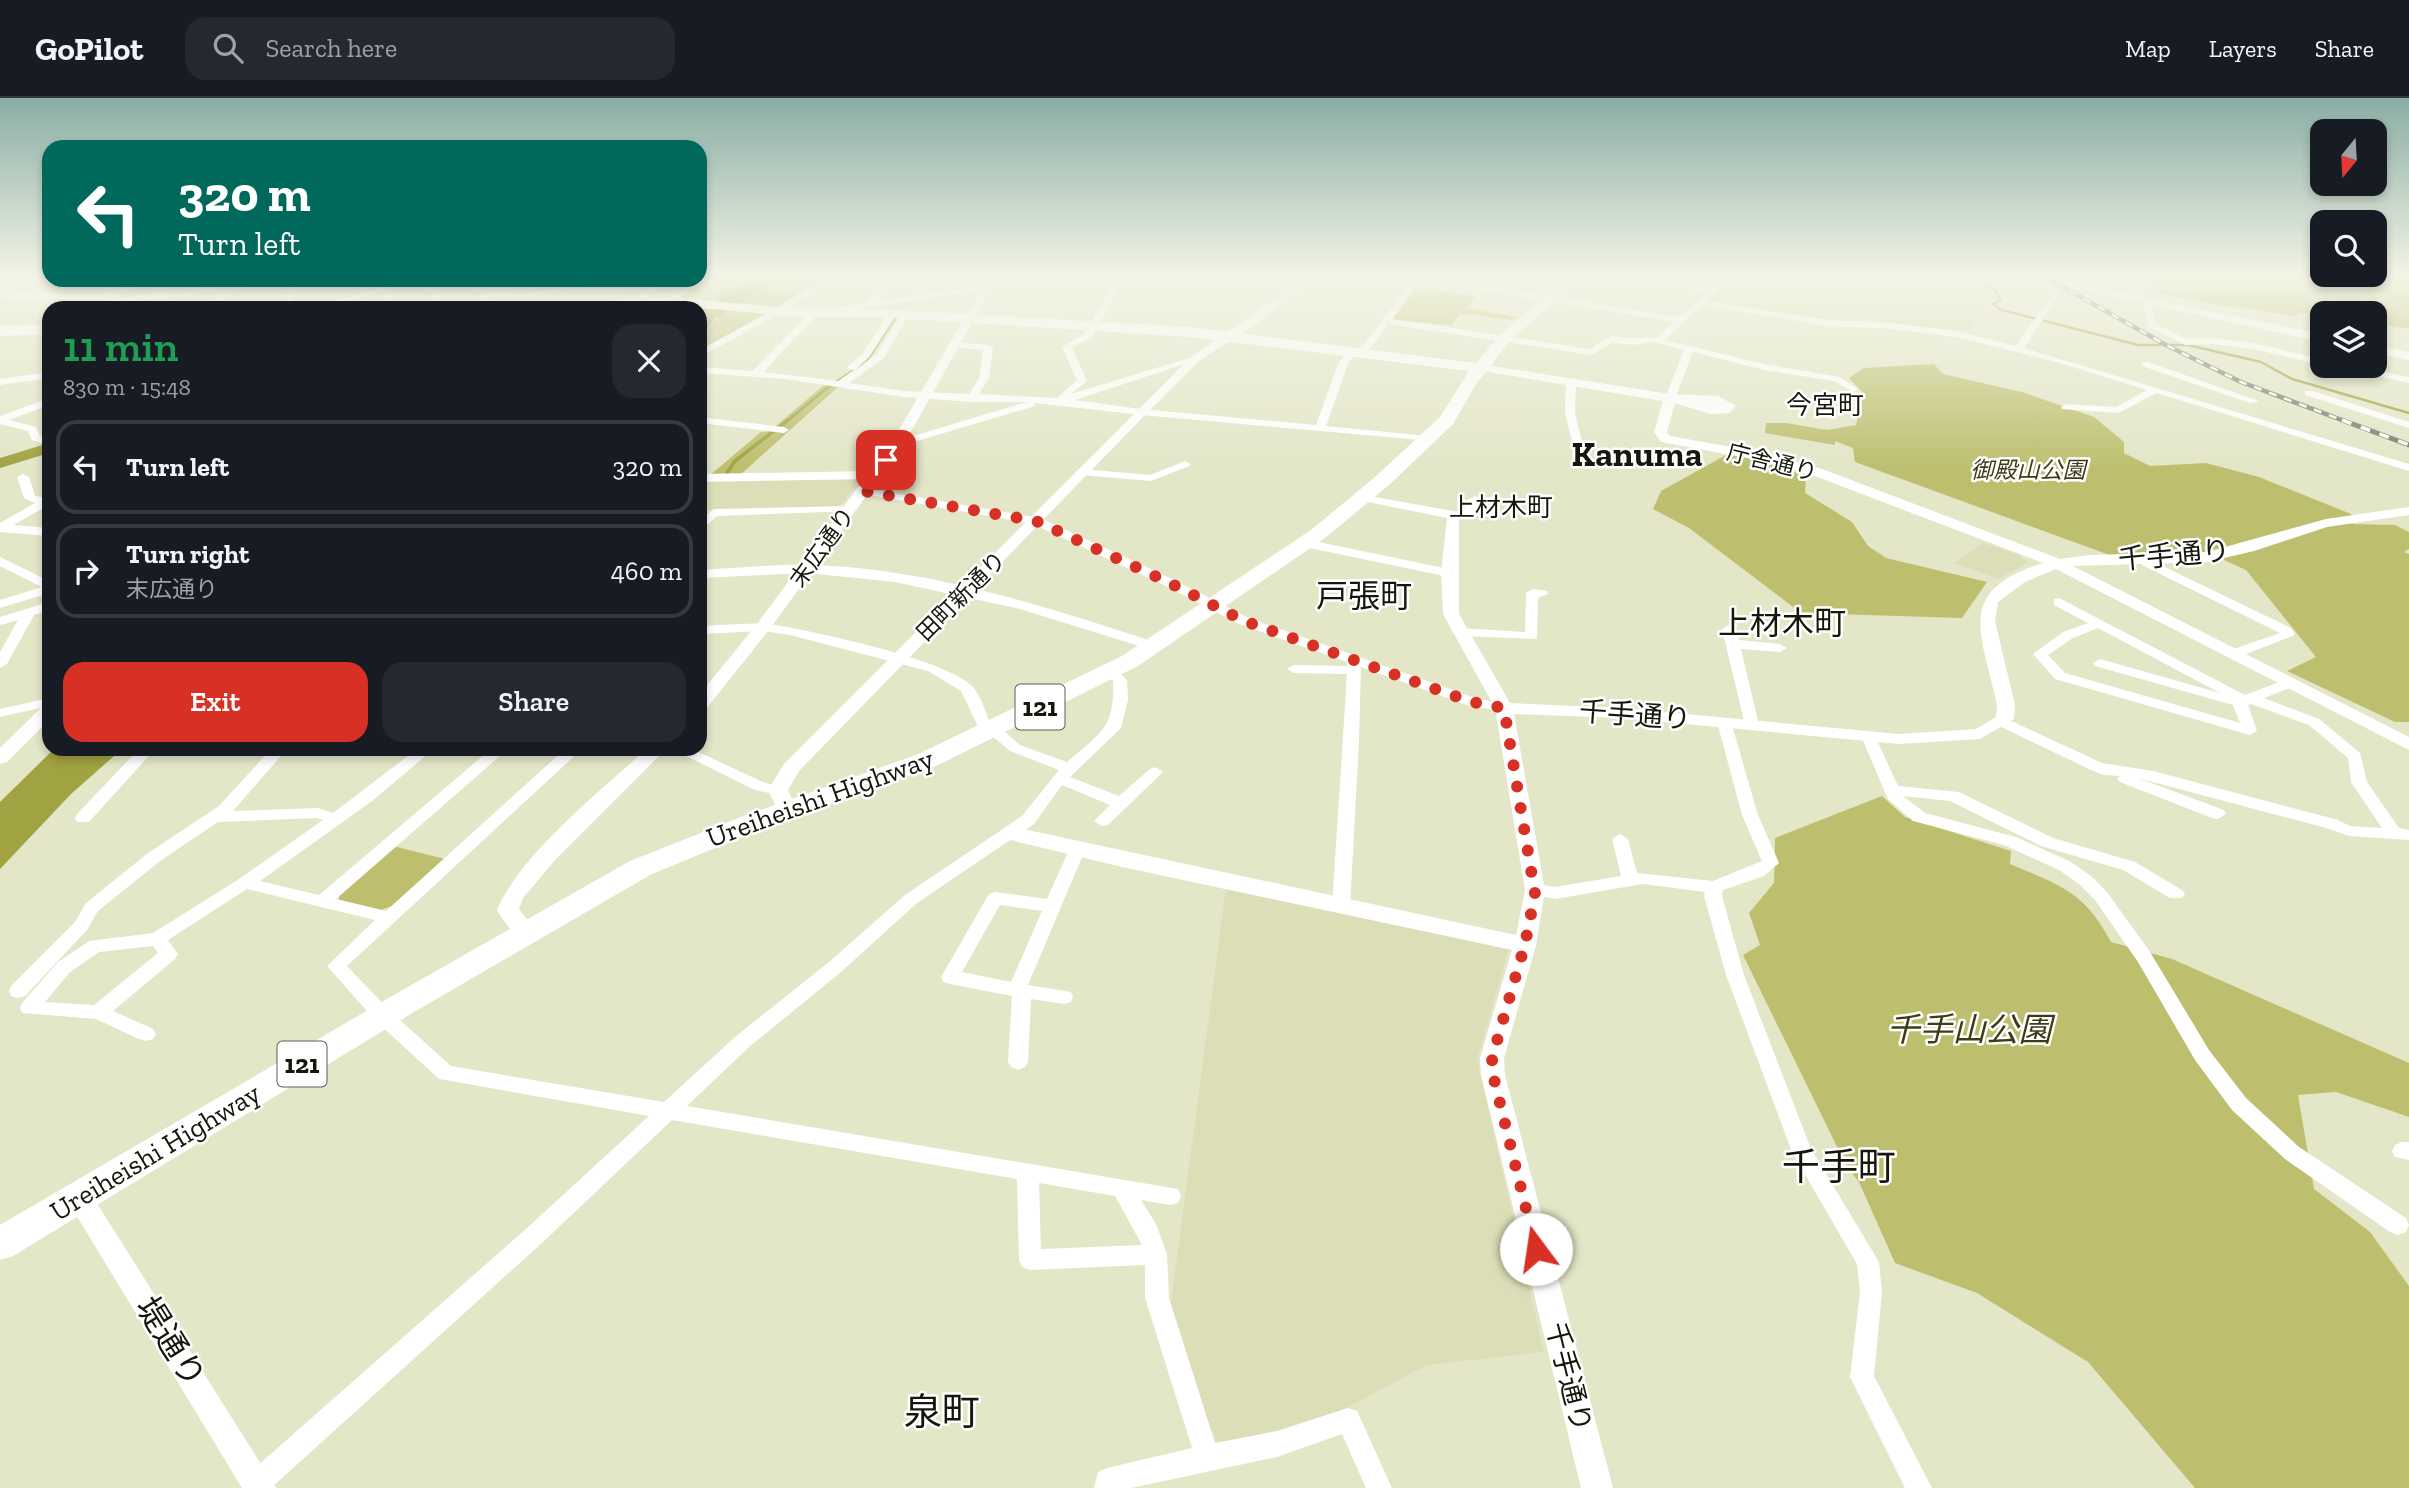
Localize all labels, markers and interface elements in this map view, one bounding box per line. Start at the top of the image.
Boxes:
search box [185,17,675,80]
text: GoPilot [35,29,143,68]
icon: search [209,29,247,67]
text: Search here [265,32,397,64]
text: Map [2125,34,2171,63]
text: Layers [2209,34,2277,63]
text: Share [2315,34,2374,63]
north arrow [2310,119,2387,196]
map controls [2310,119,2387,378]
text: 320 m [178,165,311,224]
icon: left [63,168,154,259]
button: search [2310,210,2387,287]
text: Turn left [178,225,300,263]
button: layers [2310,301,2387,378]
text: 11 min [63,321,178,372]
button: close [612,324,686,398]
text: 830 m · 15:48 [63,373,191,401]
district label: 今宮町 [1786,389,1864,421]
pin [856,430,916,490]
district label: Kanuma [1572,433,1703,475]
street label: 庁舎通り [1724,437,1820,487]
icon: arrive [867,441,905,479]
icon: left [67,448,105,486]
text: Turn left [126,451,229,483]
text: 320 m [613,451,682,483]
park label: 御殿山公園 [1971,456,2089,484]
district label: 上材木町 [1449,491,1553,523]
street label: 末広通り [784,502,860,592]
street label: 千手通り [2117,534,2231,576]
text: Turn right [126,538,249,570]
street label: 田町新通り [910,545,1012,647]
icon: right [67,552,105,590]
text: 460 m [611,555,682,587]
text: 末広通り [126,575,218,603]
district label: 戸張町 [1316,577,1412,615]
district label: 上材木町 [1718,604,1846,642]
button: Exit [63,662,368,742]
button: Share [382,662,686,742]
road number: 121 [1016,684,1064,730]
street label: 千手通り [1578,695,1692,735]
street label: Ureiheishi Highway [702,741,939,854]
park label: 千手山公園 [1887,1010,2056,1049]
road number: 121 [278,1042,326,1086]
street label: Ureiheishi Highway [44,1076,267,1228]
district label: 千手町 [1782,1144,1896,1190]
position arrow [1499,1212,1573,1286]
street label: 堤通り [128,1290,214,1394]
street label: 千手通り [1539,1319,1599,1435]
district label: 泉町 [904,1389,980,1435]

